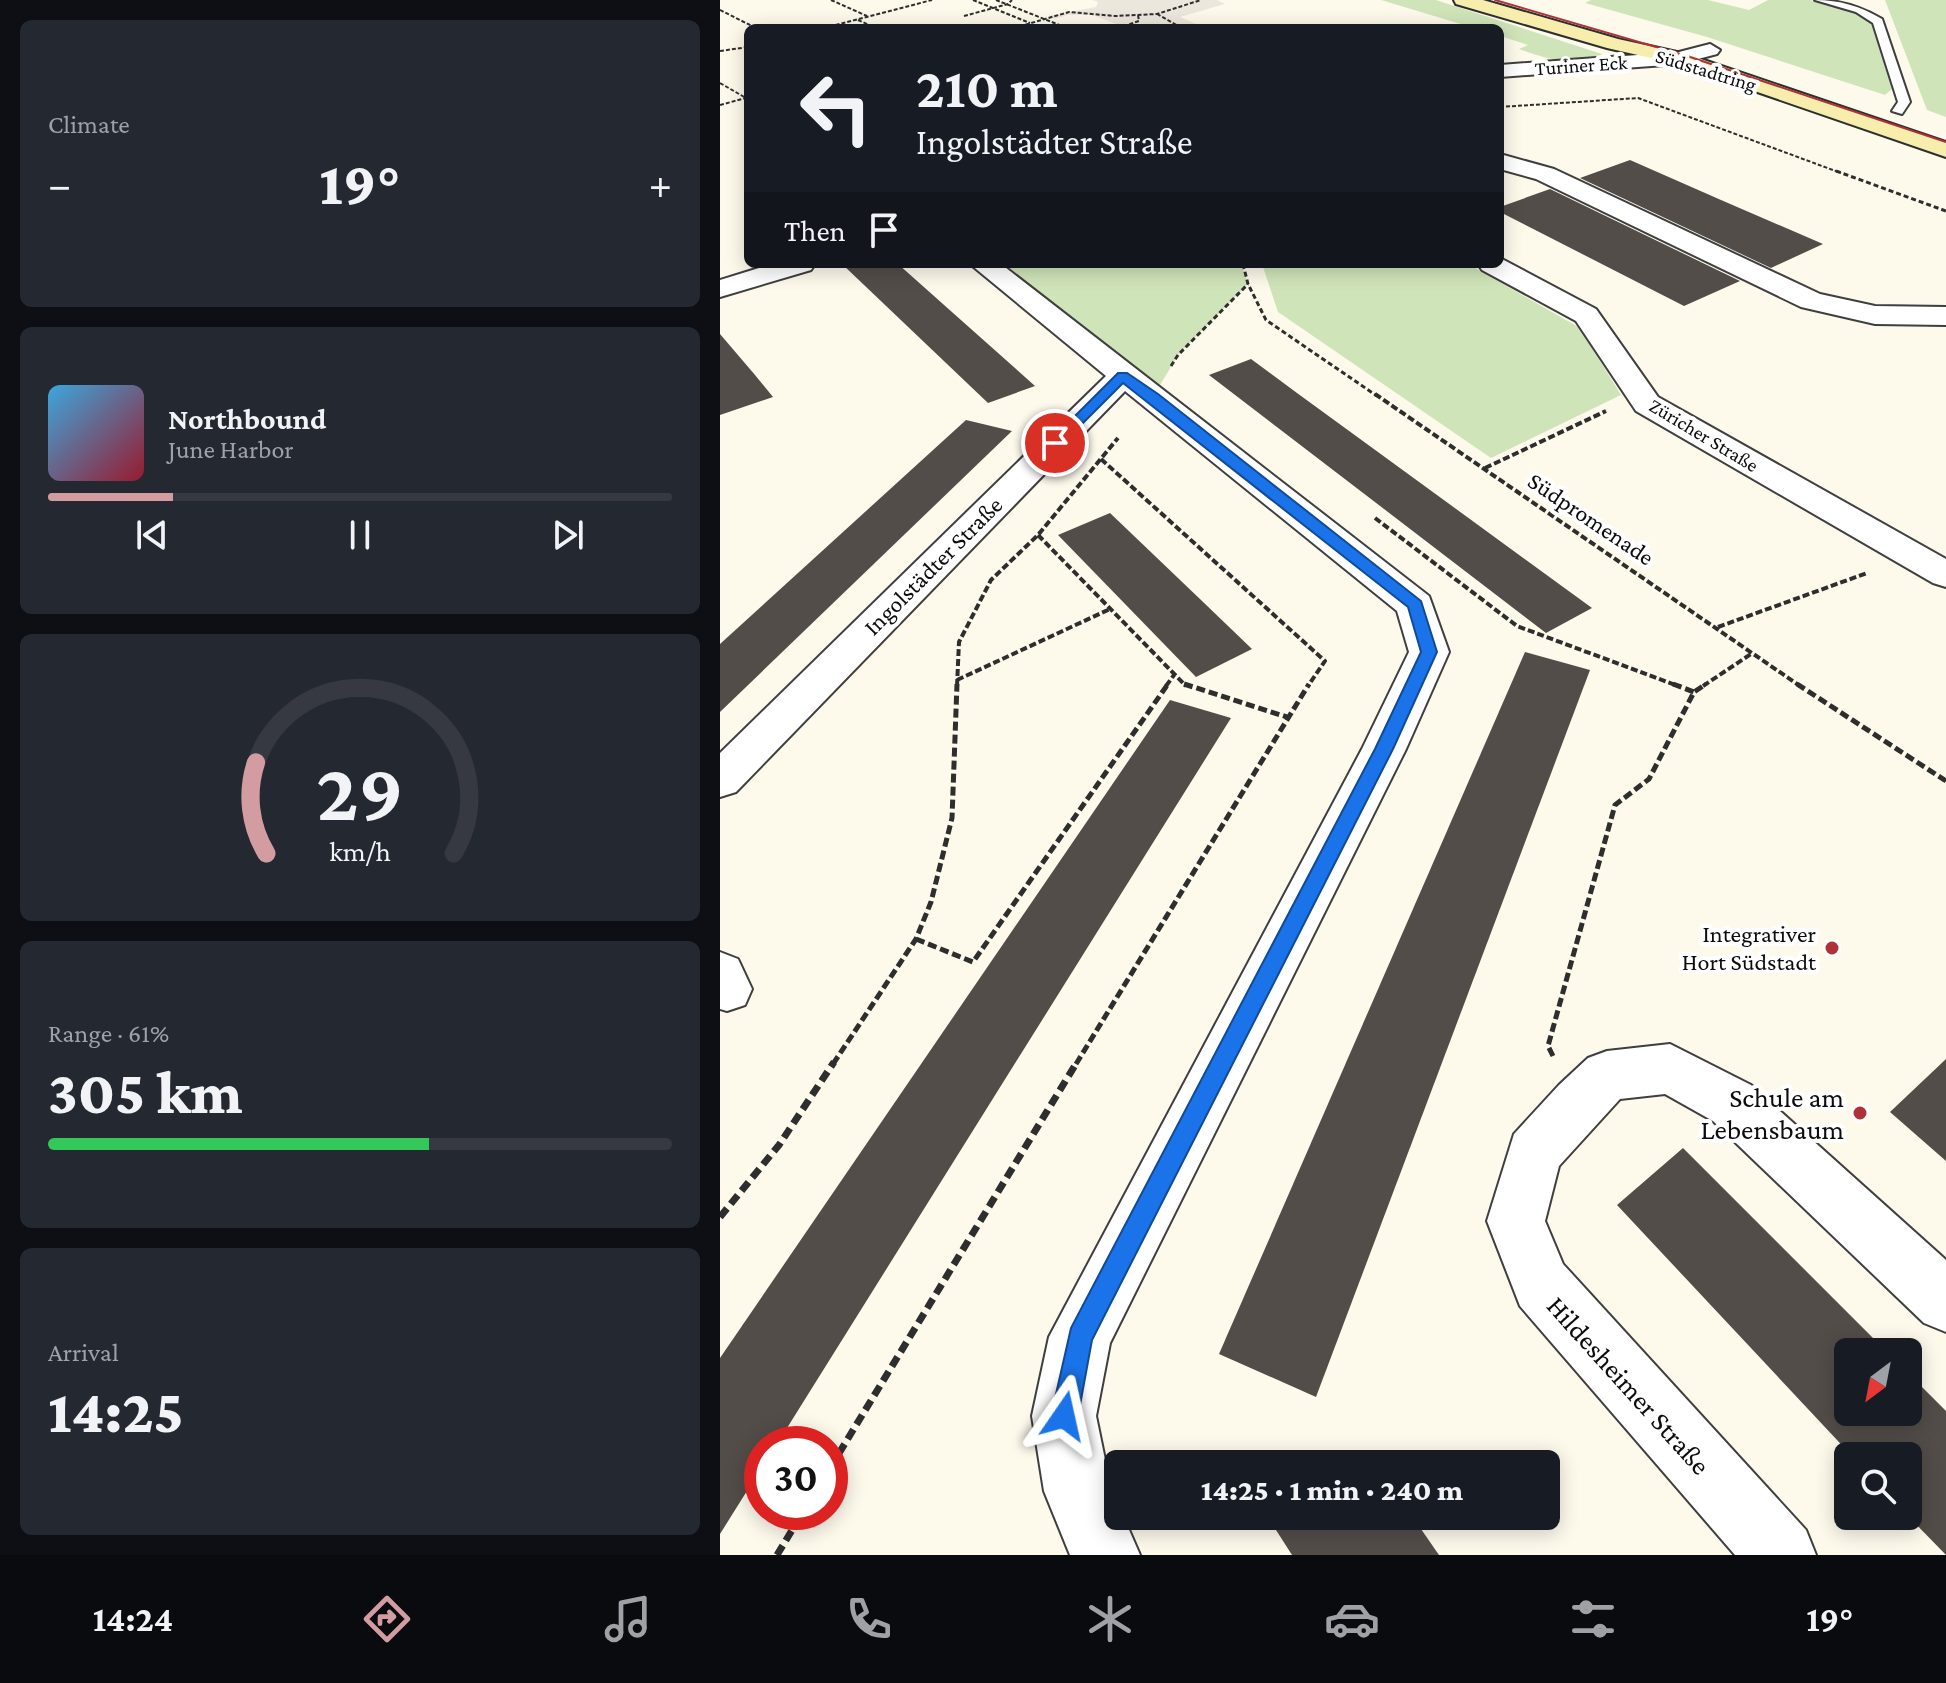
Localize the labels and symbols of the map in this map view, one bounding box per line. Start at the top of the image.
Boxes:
street label: Südstadtring [1653,44,1759,97]
street label: Turiner Eck [1534,51,1628,79]
street label: Züricher Straße [1645,394,1763,476]
pin [1021,409,1089,477]
street label: Südpromenade [1523,467,1659,571]
street label: Ingolstädter Straße [858,491,1007,640]
place label: Integrativer Hort Südstadt [1682,920,1817,975]
marker: Integrativer Hort Südstadt [1823,939,1841,957]
place label: Schule am Lebensbaum [1701,1082,1844,1145]
marker: Schule am Lebensbaum [1851,1104,1869,1122]
street label: Hildesheimer Straße [1541,1290,1717,1481]
north arrow [1834,1338,1922,1426]
position arrow [1022,1374,1106,1458]
speed limit sign: 30 [744,1426,848,1530]

